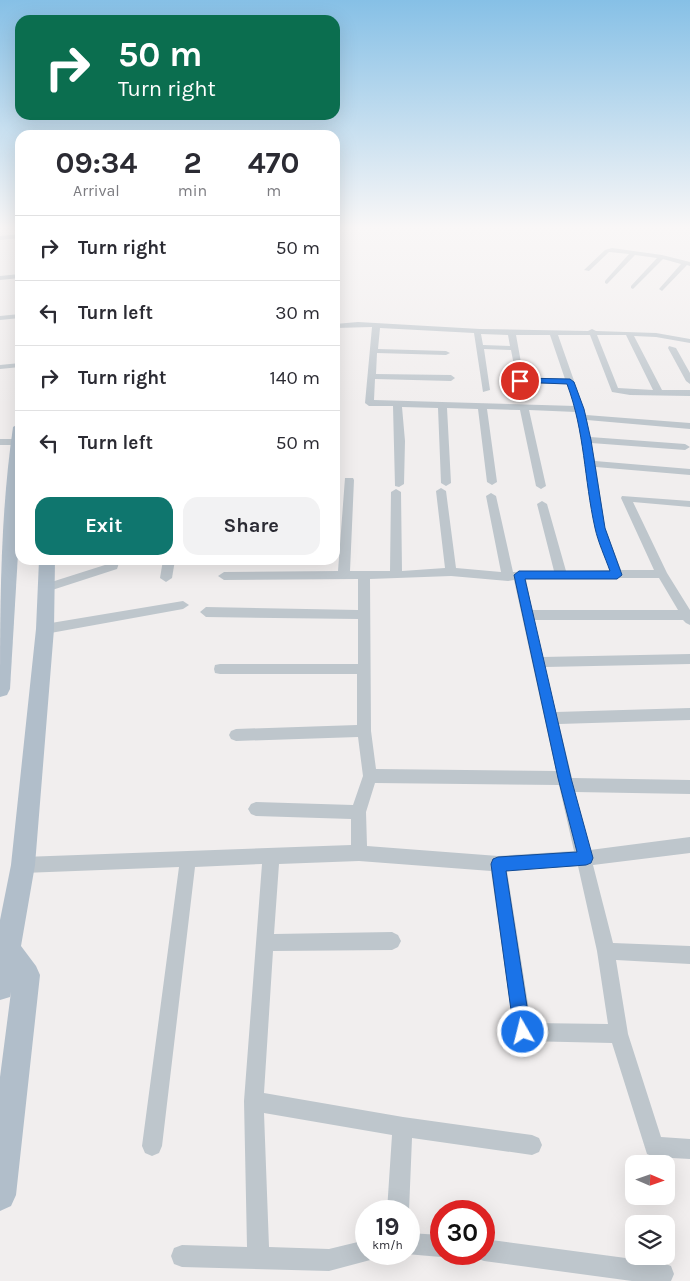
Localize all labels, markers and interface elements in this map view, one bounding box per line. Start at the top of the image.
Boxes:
text: 50 m [118,34,203,75]
icon: right [35,35,100,100]
text: Turn right [118,76,216,102]
text: 09:34 [55,145,137,181]
text: 2 [183,145,202,181]
text: 470 [248,145,300,181]
text: Arrival [73,181,120,200]
text: min [178,181,207,200]
text: m [266,181,281,200]
icon: right [35,234,63,262]
text: Turn right [78,237,167,259]
text: 50 m [276,237,320,259]
icon: left [35,299,63,327]
text: Turn left [78,302,153,324]
text: 30 m [275,302,320,324]
pin [499,360,541,402]
icon: right [35,364,63,392]
text: Turn right [78,367,167,389]
text: 140 m [270,367,320,389]
icon: arrive [506,367,534,395]
icon: left [35,429,63,457]
text: Turn left [78,432,153,454]
text: 50 m [276,432,320,454]
button: Exit [35,497,173,555]
button: Share [183,497,320,555]
position arrow [496,1005,548,1057]
north arrow [625,1155,675,1205]
map controls [625,1155,675,1265]
speed limit sign: 30 [430,1200,495,1265]
text: 19 [375,1212,400,1241]
button: layers [625,1215,675,1265]
text: km/h [372,1238,403,1252]

